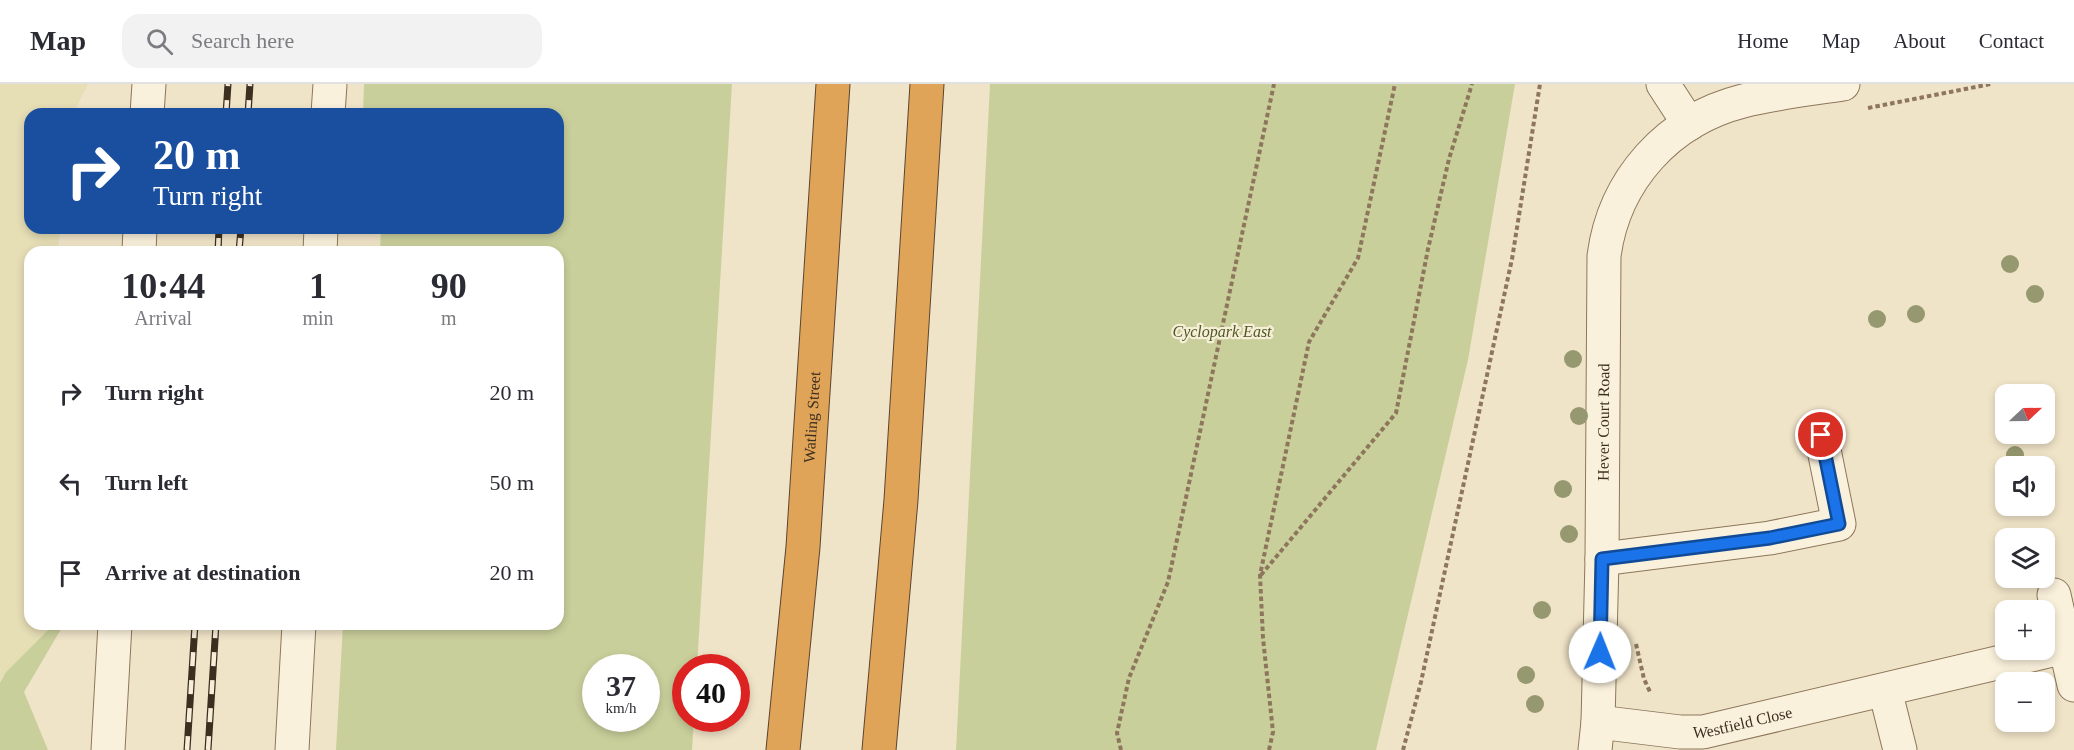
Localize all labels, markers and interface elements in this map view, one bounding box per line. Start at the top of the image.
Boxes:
search box [122,14,542,68]
text: Map [30,25,86,56]
icon: search [143,25,176,58]
text: Search here [191,28,294,53]
text: Home [1737,29,1789,53]
text: Map [1822,29,1860,53]
text: About [1893,29,1946,53]
text: Contact [1979,29,2044,53]
icon: right [54,132,132,210]
text: 20 m [153,132,241,178]
text: Turn right [153,181,262,211]
text: 10:44 [121,266,205,306]
text: 1 [309,266,327,306]
text: 90 [431,266,467,306]
text: Arrival [134,307,192,329]
text: min [302,307,334,329]
text: m [441,307,457,329]
park label: Cyclopark East [1172,323,1272,341]
street label: Hever Court Road [1594,363,1612,481]
street label: Watling Street [800,370,823,464]
icon: right [54,377,87,410]
text: Turn right [105,380,204,405]
text: 20 m [489,380,534,405]
north arrow [1995,384,2055,444]
map controls [1995,384,2055,732]
pin [1795,409,1846,460]
icon: arrive [1804,418,1837,451]
button: sound [1995,456,2055,516]
icon: left [54,467,87,500]
text: Turn left [105,470,188,495]
text: 50 m [489,470,534,495]
button: layers [1995,528,2055,588]
icon: arrive [54,557,87,590]
text: Arrive at destination [105,560,301,585]
text: 20 m [489,560,534,585]
button: + [1995,600,2055,660]
position arrow [1568,620,1632,684]
speed limit sign: 40 [672,654,750,732]
text: 37 [606,669,636,702]
button: − [1995,672,2055,732]
text: km/h [606,700,636,716]
street label: Westfield Close [1693,703,1794,741]

